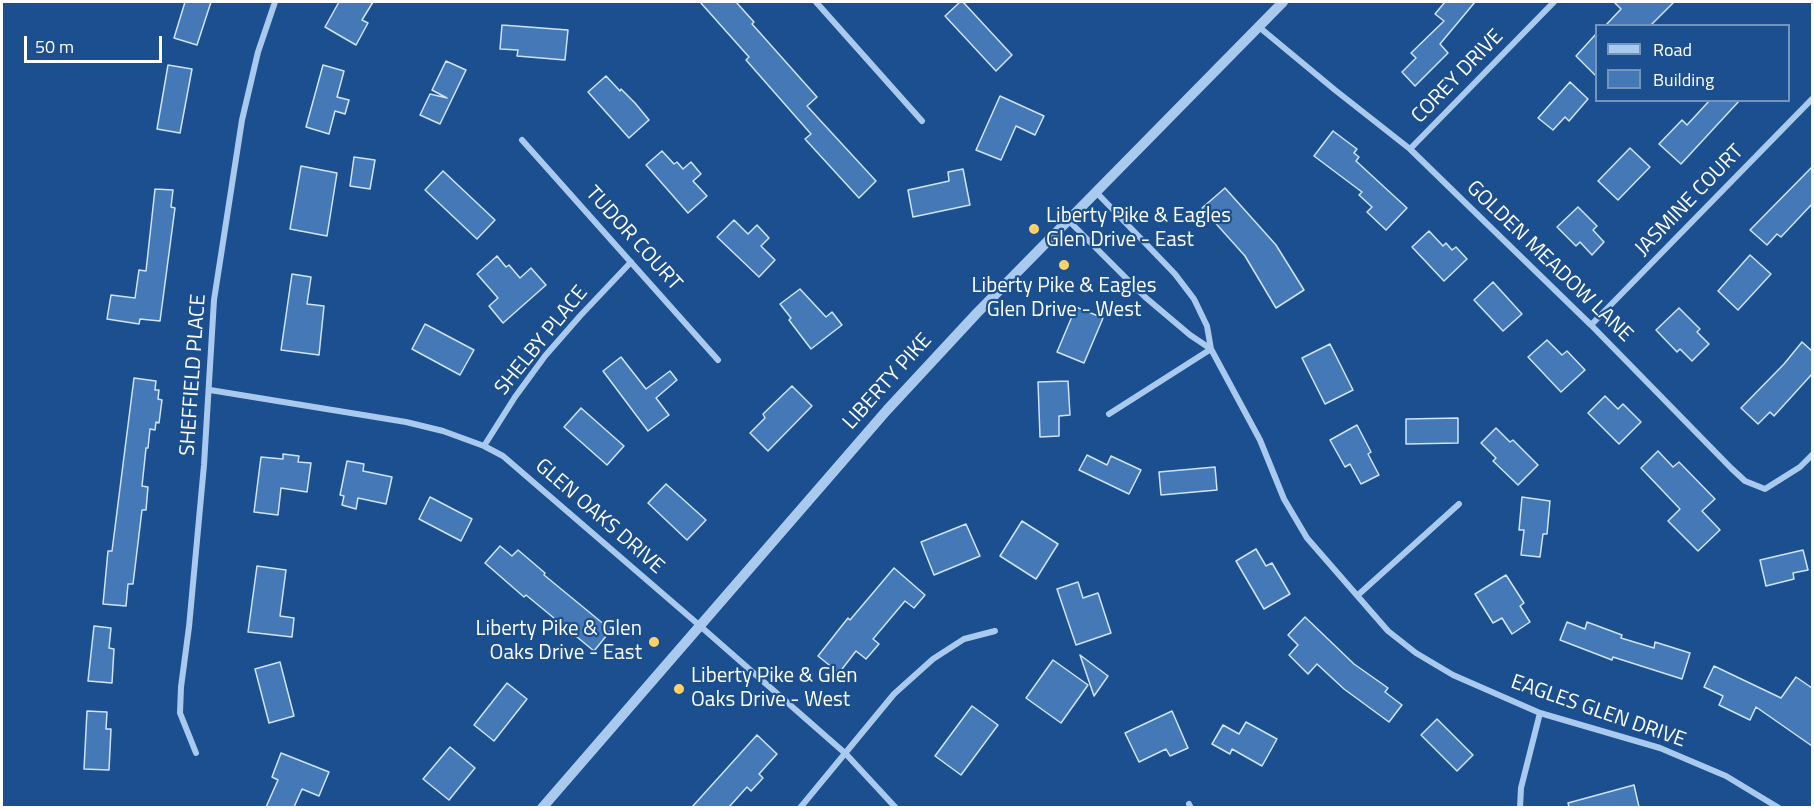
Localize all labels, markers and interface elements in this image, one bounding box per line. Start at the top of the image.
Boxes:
scale bar [27,24,165,62]
legend [1595,24,1790,102]
street label: COREY DRIVE [1407,25,1509,129]
text: 50 m [35,33,74,60]
text: Road [1653,36,1692,63]
text: Building [1653,66,1714,93]
street label: JASMINE COURT [1630,140,1750,262]
street label: GOLDEN MEADOW LANE [1461,176,1637,348]
street label: TUDOR COURT [580,182,686,296]
place label: Liberty Pike & Eagles Glen Drive - East [1046,204,1231,254]
marker: Liberty Pike & Eagles Glen Drive - East [1027,222,1041,236]
marker: Liberty Pike & Eagles Glen Drive - West [1057,258,1071,272]
place label: Liberty Pike & Eagles Glen Drive - West [972,274,1156,324]
street label: SHELBY PLACE [490,281,594,401]
street label: SHEFFIELD PLACE [176,293,212,457]
street label: LIBERTY PIKE [838,329,938,435]
street label: GLEN OAKS DRIVE [529,454,669,580]
place label: Liberty Pike & Glen Oaks Drive - East [475,617,642,667]
marker: Liberty Pike & Glen Oaks Drive - East [647,635,661,649]
place label: Liberty Pike & Glen Oaks Drive - West [691,664,858,714]
street label: EAGLES GLEN DRIVE [1507,670,1689,754]
marker: Liberty Pike & Glen Oaks Drive - West [672,682,686,696]

